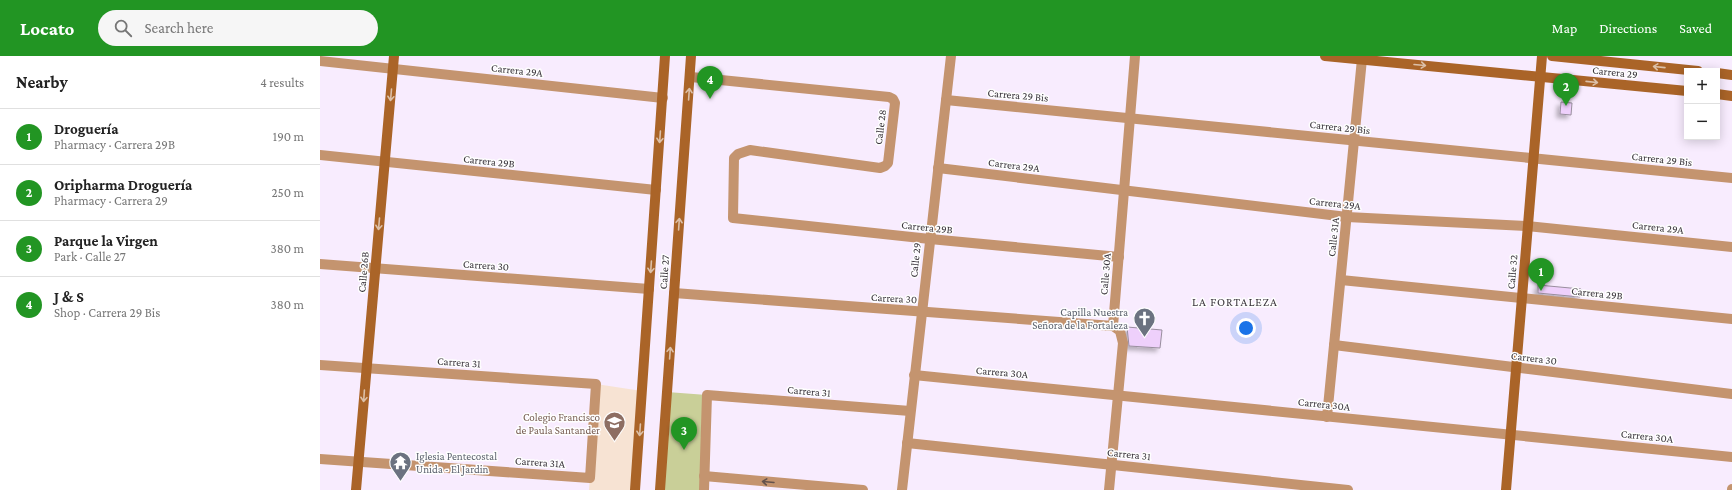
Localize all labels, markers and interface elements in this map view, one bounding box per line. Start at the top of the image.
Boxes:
search box [98,10,378,46]
icon: search [112,17,134,39]
text: Locato [20,18,74,39]
text: Search here [144,20,213,36]
text: Map [1552,20,1577,36]
text: Directions [1599,20,1657,36]
text: Saved [1679,20,1712,36]
street label: Carrera 29A [491,61,544,79]
one-way arrow [1413,61,1426,68]
one-way arrow [1653,63,1666,71]
street label: Carrera 29 [1592,64,1638,80]
pin: 4 [697,66,723,99]
map controls [1684,68,1720,140]
button: + [1684,68,1720,104]
text: Nearby [16,73,68,92]
pin: 2 [1553,73,1579,106]
text: 4 results [260,75,304,90]
one-way arrow [1585,78,1598,85]
street label: Carrera 29 Bis [987,86,1049,104]
one-way arrow [387,88,394,101]
one-way arrow [686,88,693,101]
button: − [1684,104,1720,140]
street label: Calle 28 [872,109,888,145]
street label: Carrera 29 Bis [1309,118,1371,136]
text: Droguería [54,121,119,137]
text: 1 [27,129,31,144]
text: 190 m [273,129,304,144]
one-way arrow [657,130,664,143]
text: Pharmacy · Carrera 29B [54,137,175,152]
street label: Carrera 29 Bis [1631,150,1693,168]
street label: Carrera 29B [463,152,515,170]
street label: Carrera 29A [988,156,1041,174]
text: Oripharma Droguería [54,177,192,193]
text: 2 [26,185,32,200]
text: 250 m [271,185,304,200]
text: Pharmacy · Carrera 29 [54,193,168,208]
street label: Carrera 29A [1309,194,1362,212]
street label: Calle 31A [1325,216,1341,257]
one-way arrow [375,217,383,230]
one-way arrow [676,218,683,231]
street label: Carrera 29B [901,218,953,236]
street label: Carrera 29A [1632,218,1685,236]
text: Parque la Virgen [54,233,158,249]
text: 3 [26,241,32,256]
text: 380 m [271,241,304,256]
street label: Calle 29 [907,242,923,278]
text: Park · Calle 27 [54,249,126,264]
street label: Calle 26B [355,251,371,293]
street label: Calle 30A [1097,252,1113,295]
street label: Calle 27 [657,254,671,290]
street label: Calle 32 [1505,254,1519,290]
street label: Carrera 30 [463,257,509,273]
pin: 1 [1528,258,1554,291]
one-way arrow [647,260,654,273]
street label: Carrera 29B [1571,284,1623,302]
text: J & S [54,289,84,305]
street label: Carrera 30 [871,291,917,305]
district label: LA FORTALEZA [1192,295,1278,309]
text: 4 [25,297,33,312]
text: 380 m [271,297,304,312]
text: Shop · Carrera 29 Bis [54,305,160,320]
church icon: Capilla Nuestra Señora de la Fortaleza [1131,305,1157,338]
place label: Capilla Nuestra Señora de la Fortaleza [1032,306,1128,331]
your location [1236,318,1256,338]
one-way arrow [666,347,673,360]
street label: Carrera 30 [1510,349,1558,367]
street label: Carrera 31 [437,354,482,370]
street label: Carrera 30A [975,364,1029,380]
street label: Carrera 31 [787,383,832,399]
one-way arrow [360,389,367,402]
street label: Carrera 30A [1297,395,1351,413]
school or university icon: Colegio Francisco de Paula Santander [602,410,628,443]
place label: Colegio Francisco de Paula Santander [516,411,601,436]
pin: 3 [671,417,697,450]
one-way arrow [636,423,643,436]
street label: Carrera 30A [1620,427,1674,445]
street label: Carrera 31 [1107,446,1152,462]
temple icon: Iglesia Pentecostal Unida - El Jardin [388,449,414,482]
place label: Iglesia Pentecostal Unida - El Jardin [416,450,497,476]
street label: Carrera 31A [515,454,566,470]
one-way arrow [762,478,775,485]

